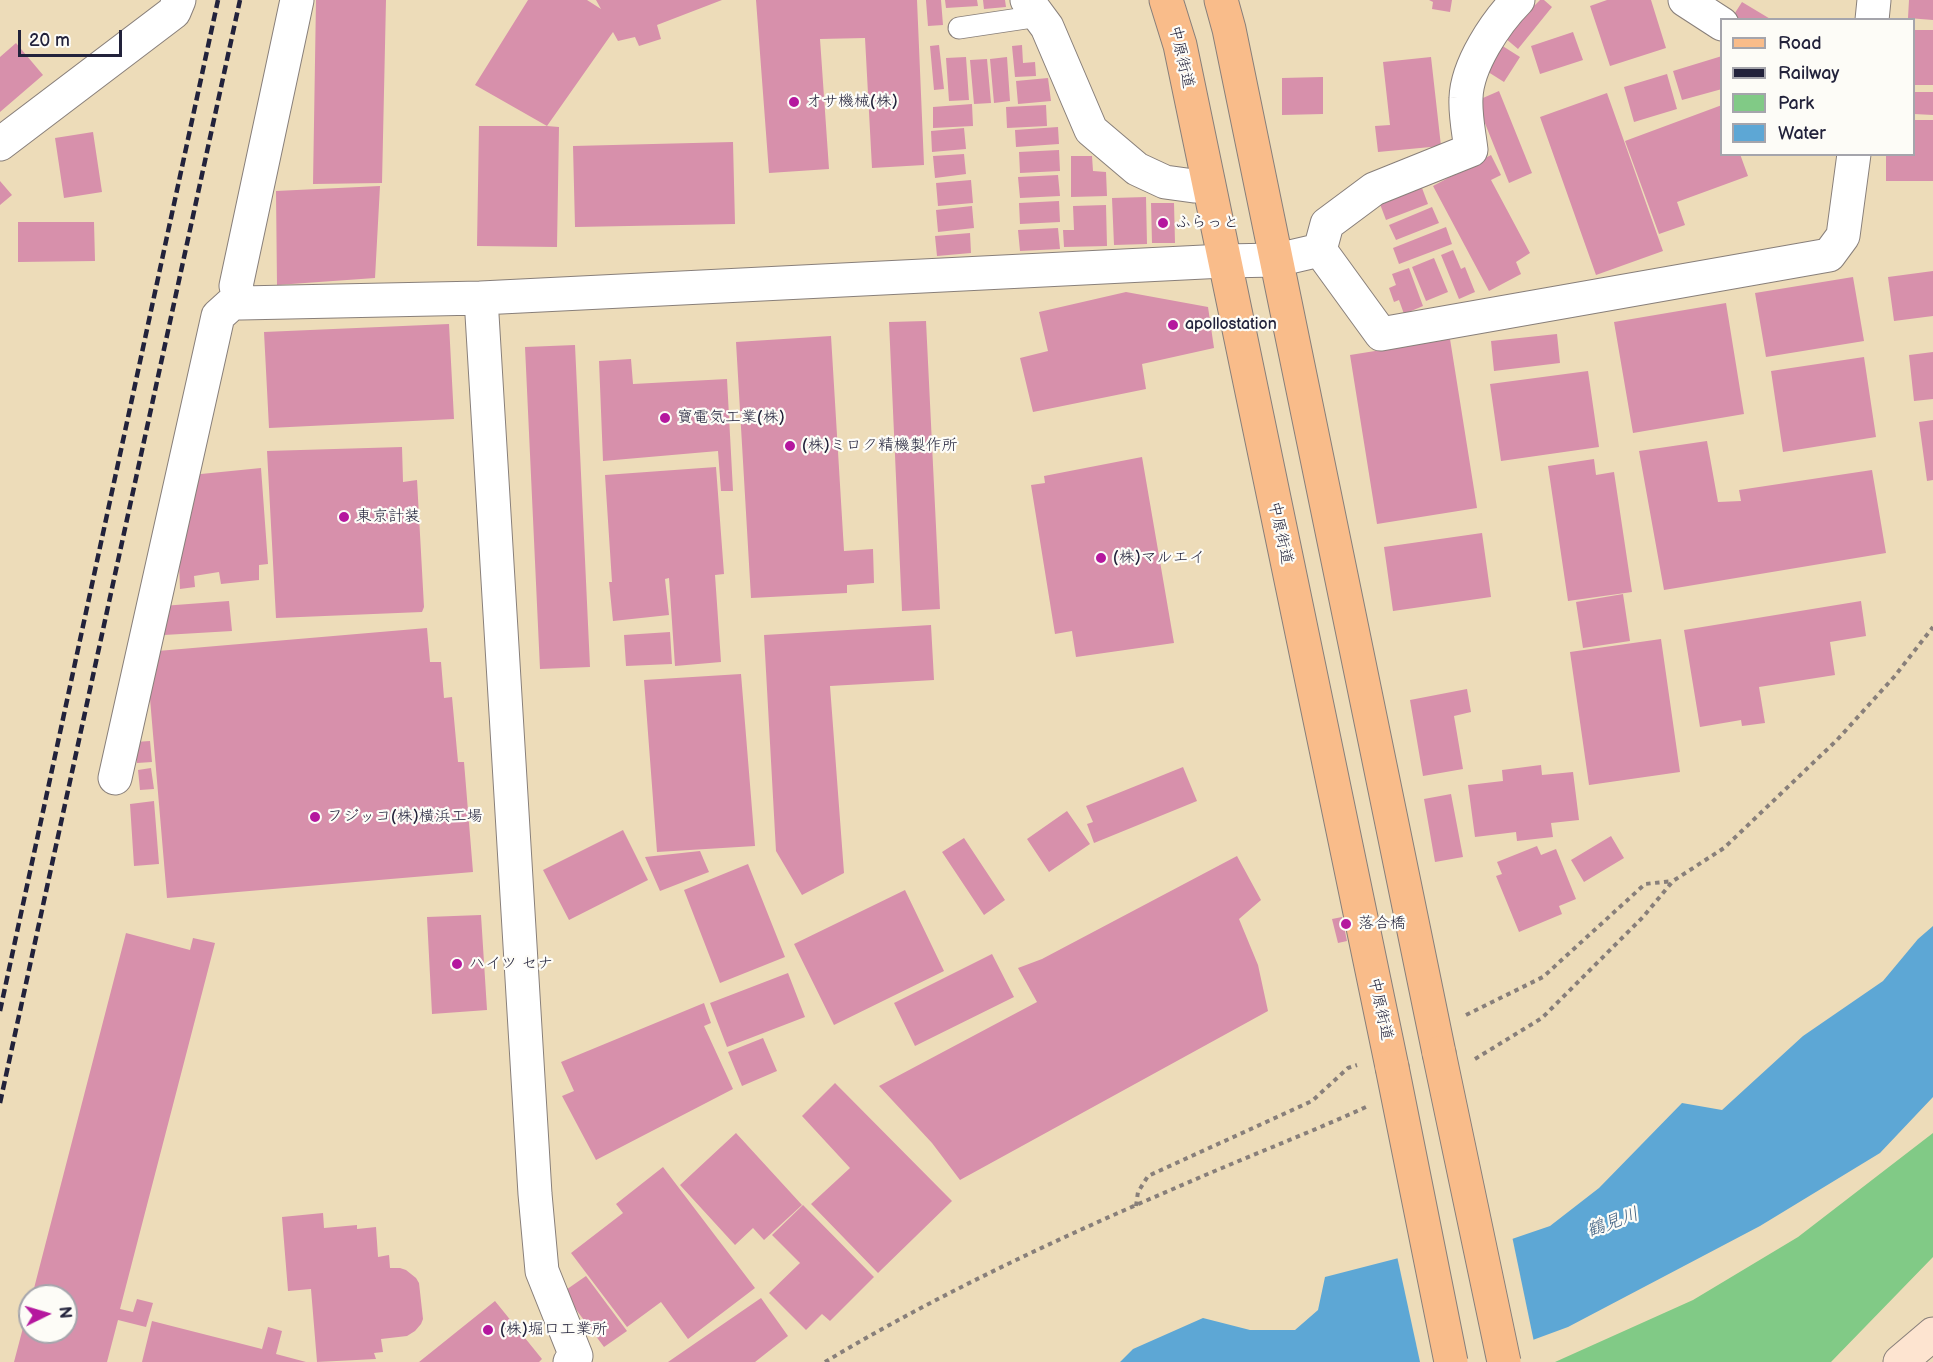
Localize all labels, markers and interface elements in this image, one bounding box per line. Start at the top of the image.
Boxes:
scale bar [21,18,124,56]
legend [1720,18,1915,156]
street label: 中原街道 [1164,24,1198,90]
text: 20 m [29,30,70,51]
text: Road [1778,33,1822,54]
text: Railway [1778,63,1840,84]
place label: オサ機械(株) [806,92,898,112]
text: Park [1778,93,1814,114]
marker: オサ機械(株) [787,95,801,109]
text: Water [1778,123,1826,144]
place label: ふらっと [1175,213,1239,233]
marker: ふらっと [1156,216,1170,230]
place label: apollostation [1185,315,1277,335]
marker: apollostation [1166,318,1180,332]
place label: 寶電気工業(株) [677,408,785,428]
marker: 寶電気工業(株) [658,411,672,425]
place label: (株)ミロク精機製作所 [802,436,958,456]
marker: (株)ミロク精機製作所 [783,439,797,453]
street label: 中原街道 [1264,500,1296,566]
place label: 東京計装 [356,507,420,527]
marker: 東京計装 [337,510,351,524]
place label: (株)マルエイ [1113,548,1205,568]
marker: (株)マルエイ [1094,551,1108,565]
place label: フジッコ(株)横浜工場 [327,807,483,827]
marker: フジッコ(株)横浜工場 [308,810,322,824]
place label: 落合橋 [1358,914,1406,934]
marker: 落合橋 [1339,917,1353,931]
place label: ハイツ セナ [469,954,553,974]
marker: ハイツ セナ [450,957,464,971]
street label: 中原街道 [1364,976,1396,1042]
water label: 鶴見川 [1584,1204,1642,1242]
north arrow [18,1284,78,1344]
text: N [54,1306,74,1319]
place label: (株)堀口工業所 [500,1320,608,1340]
marker: (株)堀口工業所 [481,1323,495,1337]

